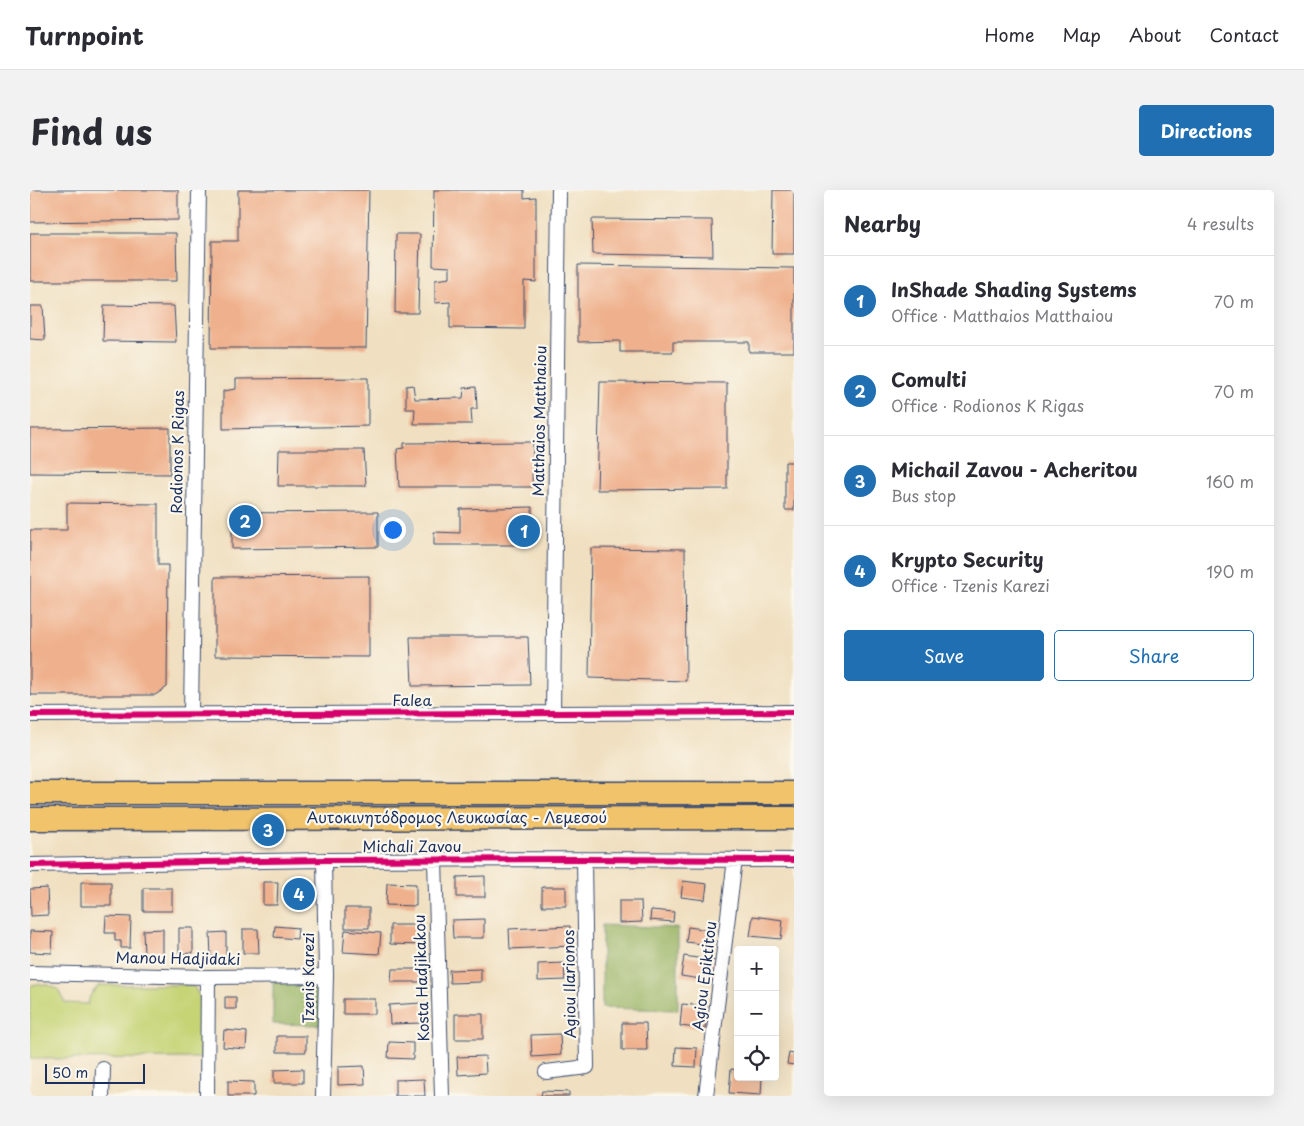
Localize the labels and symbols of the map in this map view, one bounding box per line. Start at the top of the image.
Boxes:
street label: Matthaios Matthaiou [526,345,551,497]
street label: Rodionos K Rigas [164,390,189,514]
pin: 2 [229,502,261,540]
pin: 1 [508,512,540,550]
your location [380,517,406,543]
street label: Falea [392,688,432,711]
street label: Αυτοκινητόδρομος Λευκωσίας - Λεμεσού [307,805,607,828]
pin: 3 [252,811,284,849]
street label: Michali Zavou [363,834,461,857]
pin: 4 [283,875,315,913]
street label: Kosta Hadjikakou [407,914,434,1042]
street label: Agiou Epiktitou [685,920,722,1032]
street label: Agiou Ilarionos [556,929,581,1039]
street label: Tzenis Karezi [296,933,319,1024]
street label: Manou Hadjidaki [115,945,241,970]
scale bar [45,1061,145,1084]

